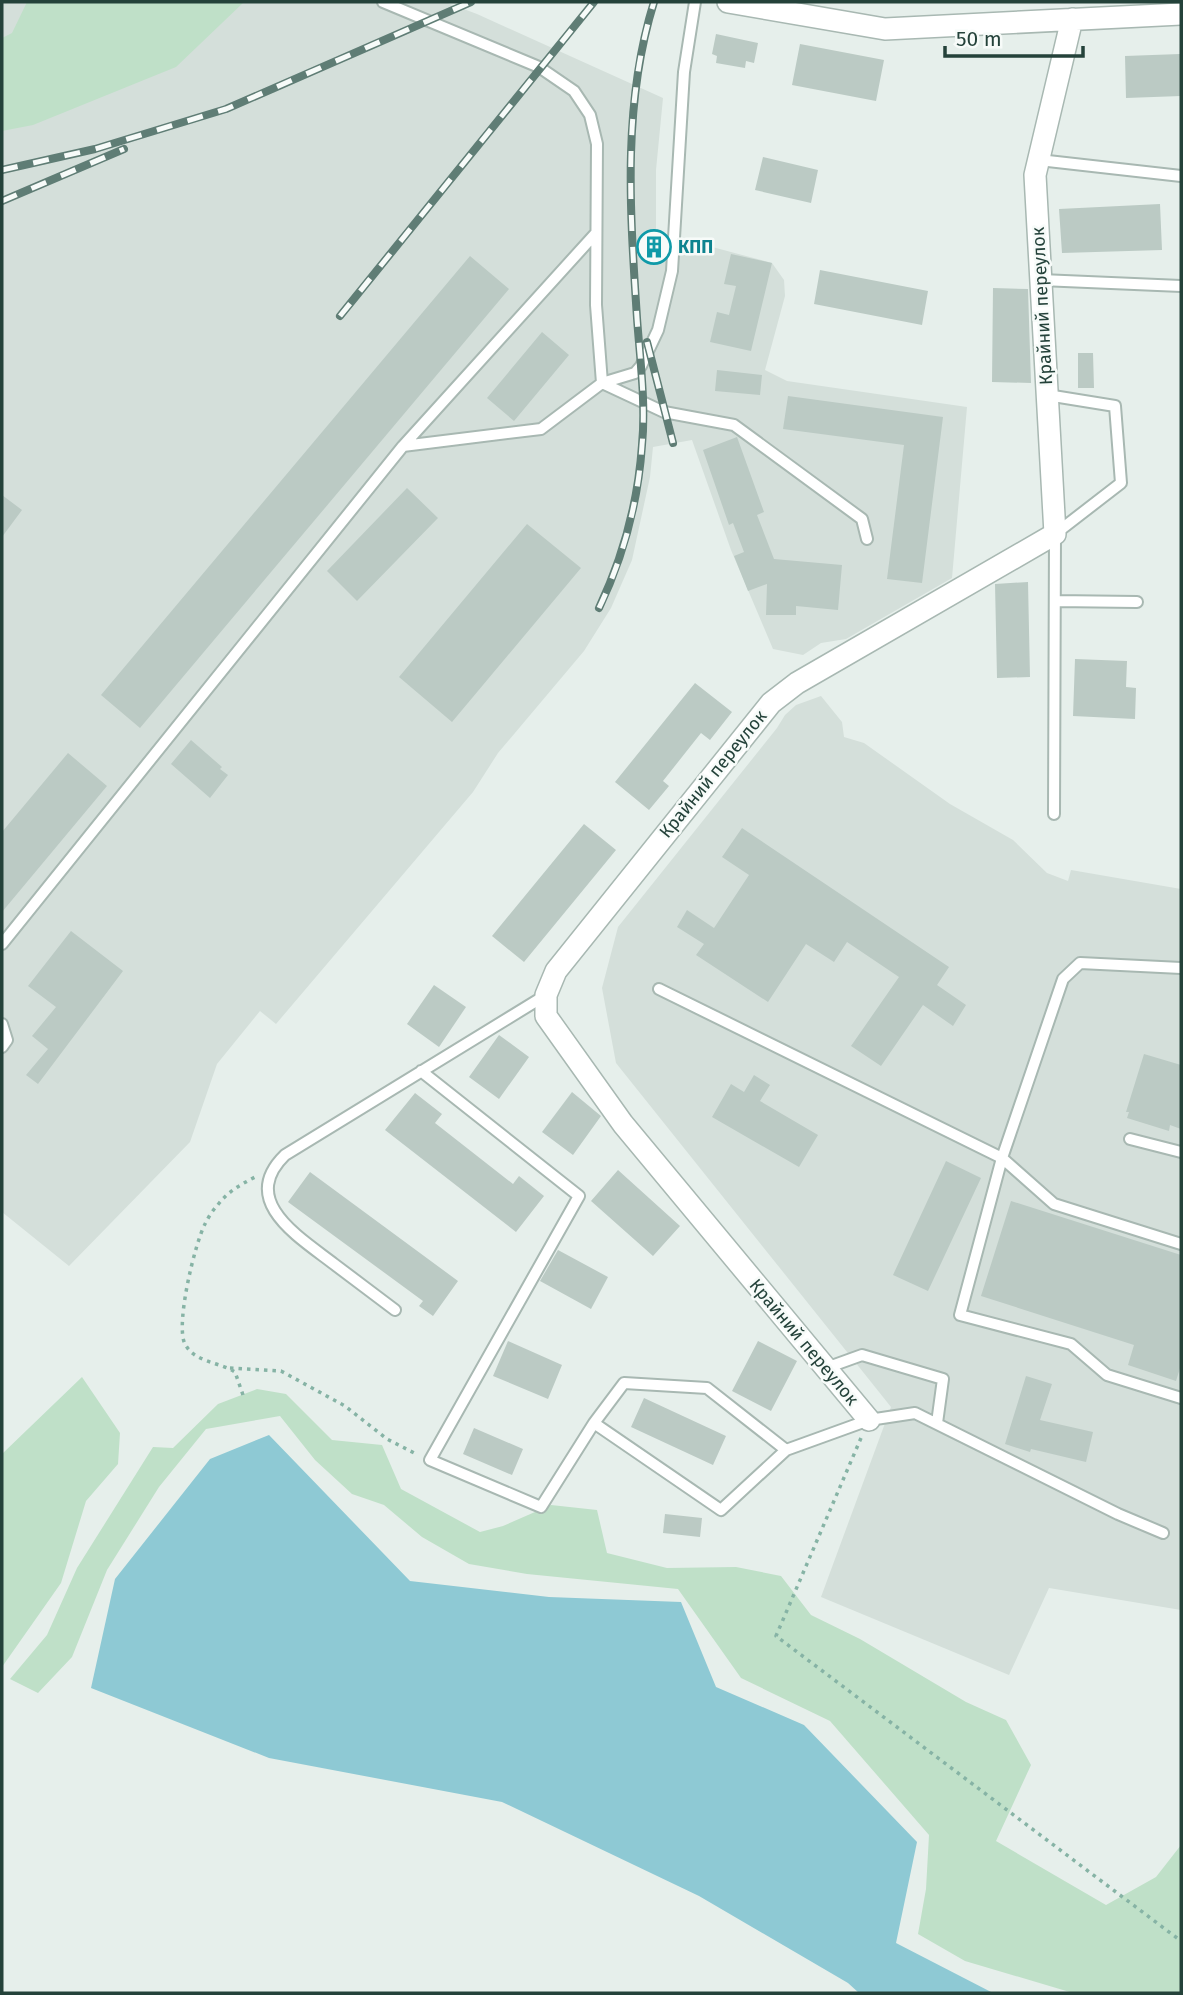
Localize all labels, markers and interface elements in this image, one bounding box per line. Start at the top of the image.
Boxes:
scale bar [945,14,1083,58]
text: 50 m [956,26,1002,52]
street label: Крайний переулок [1027,226,1057,386]
building icon: КПП [635,228,673,266]
place label: КПП [678,236,713,258]
street label: Крайний переулок [655,705,772,843]
street label: Крайний переулок [745,1274,864,1410]

